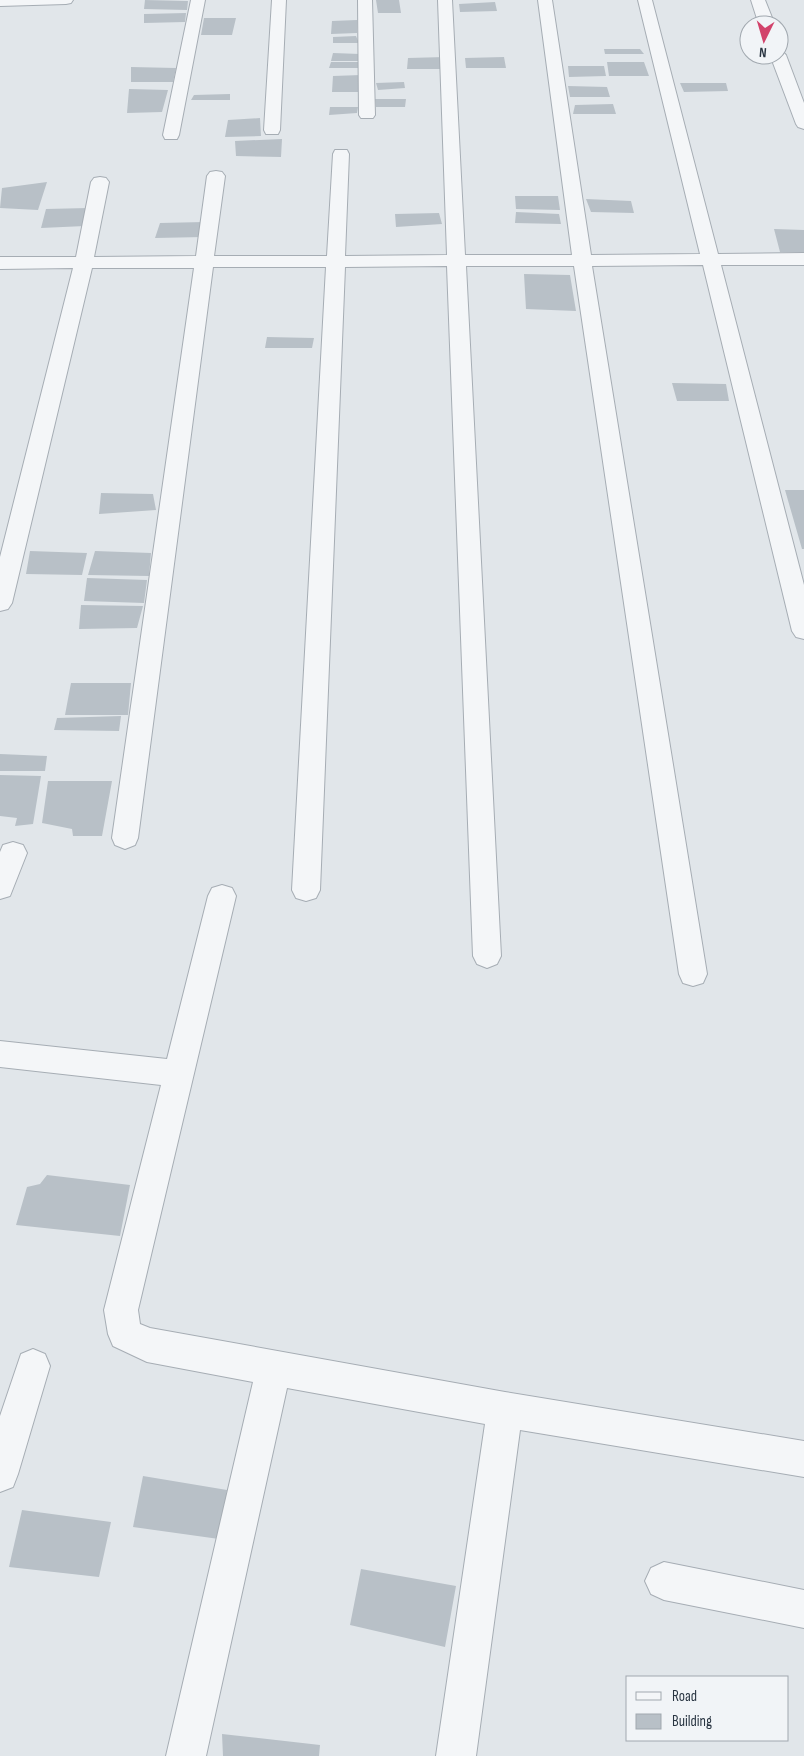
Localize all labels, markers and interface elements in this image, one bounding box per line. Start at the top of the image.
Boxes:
north arrow [739,15,789,65]
text: N [758,44,767,61]
legend [626,1676,789,1741]
text: Road [672,1687,697,1706]
text: Building [672,1712,712,1731]

